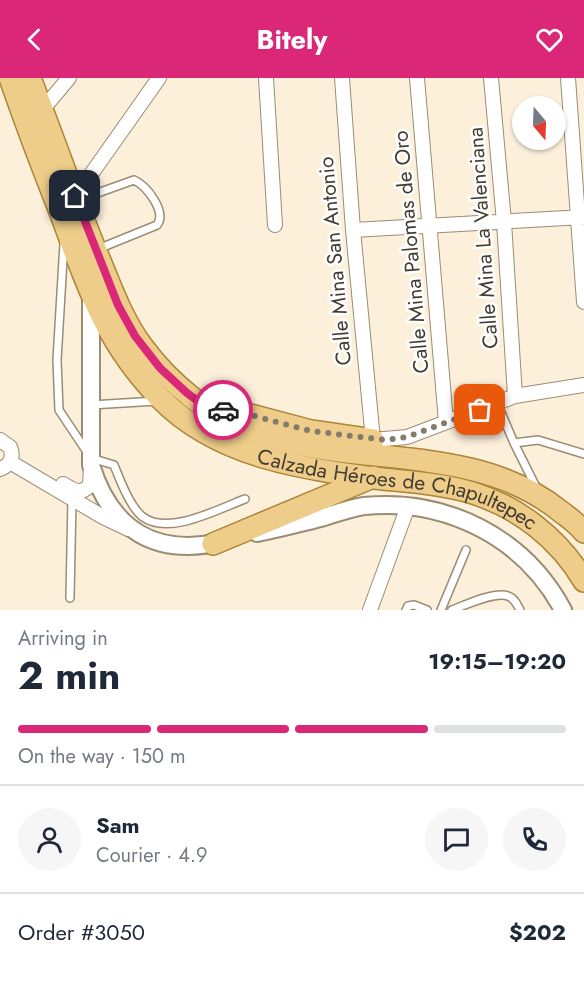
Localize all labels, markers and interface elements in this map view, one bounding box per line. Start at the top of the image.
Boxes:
text: Bitely [257,20,327,59]
icon: back [18,23,51,56]
icon: heart [533,23,566,56]
north arrow [512,96,566,150]
map controls [512,96,566,150]
street label: Calle Mina La Valenciana [460,126,506,350]
street label: Calle Mina Palomas de Oro [385,129,437,375]
street label: Calle Mina San Antonio [311,155,359,367]
pin [49,170,100,221]
icon: home [58,179,91,212]
courier [193,380,253,440]
pin [454,384,505,435]
icon: bag [463,393,496,426]
icon: car [207,394,240,427]
street label: Calzada Héroes de Chapultepec [254,441,543,537]
text: Arriving in [18,624,108,653]
text: 19:15–19:20 [428,645,566,677]
text: 2 min [18,647,120,704]
text: On the way · 150 m [18,742,186,771]
button: person [18,808,81,871]
button: chat [425,808,488,871]
button: phone [503,808,566,871]
text: Sam [96,809,140,841]
text: Courier · 4.9 [96,841,208,870]
text: Order #3050 [18,916,145,948]
text: $202 [509,916,566,948]

